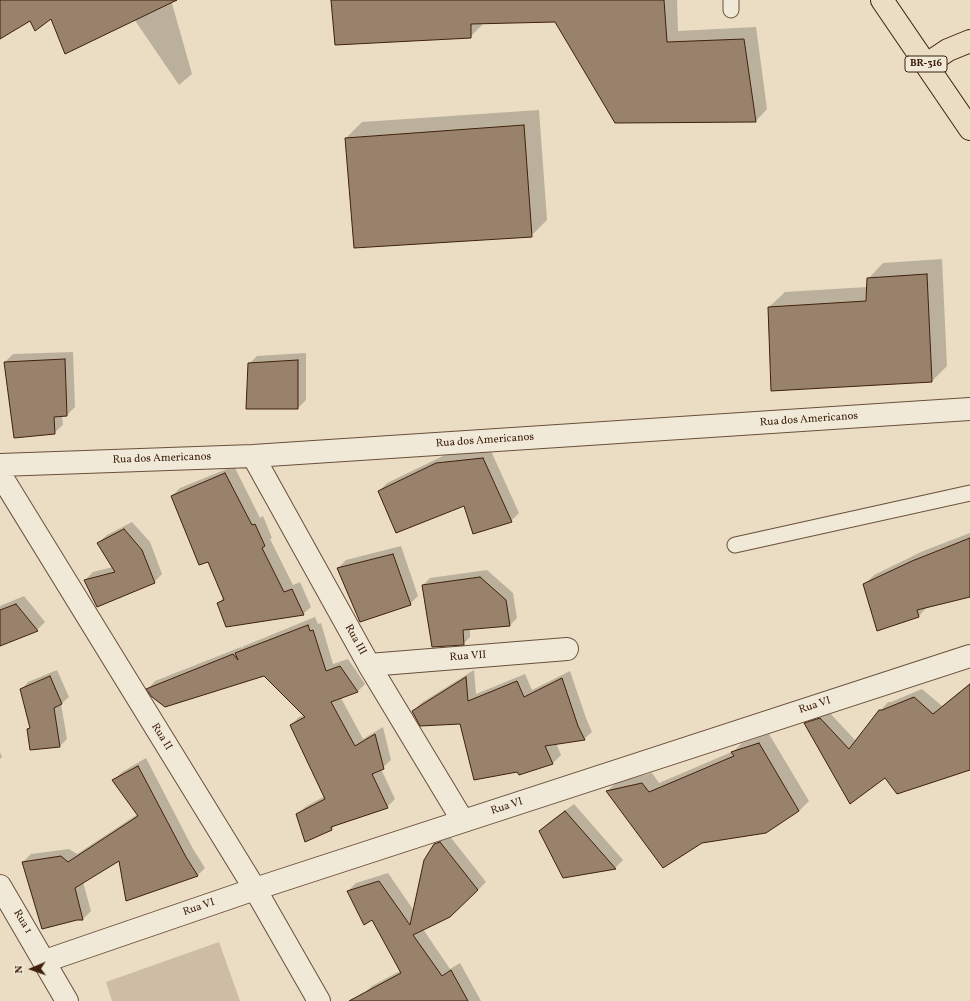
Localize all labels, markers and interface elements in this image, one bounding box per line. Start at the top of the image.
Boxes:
road number: BR-316 [905,56,947,72]
street label: Rua dos Americanos [759,410,859,430]
street label: Rua dos Americanos [435,431,535,451]
street label: Rua dos Americanos [113,451,211,467]
street label: Rua III [341,622,369,658]
street label: Rua VII [449,649,487,665]
street label: Rua VI [797,695,833,717]
street label: Rua II [148,721,174,753]
street label: Rua VI [489,796,525,818]
street label: Rua VI [181,896,217,920]
street label: Rua 1 [10,908,34,936]
north arrow [12,949,52,989]
text: N [12,965,27,974]

